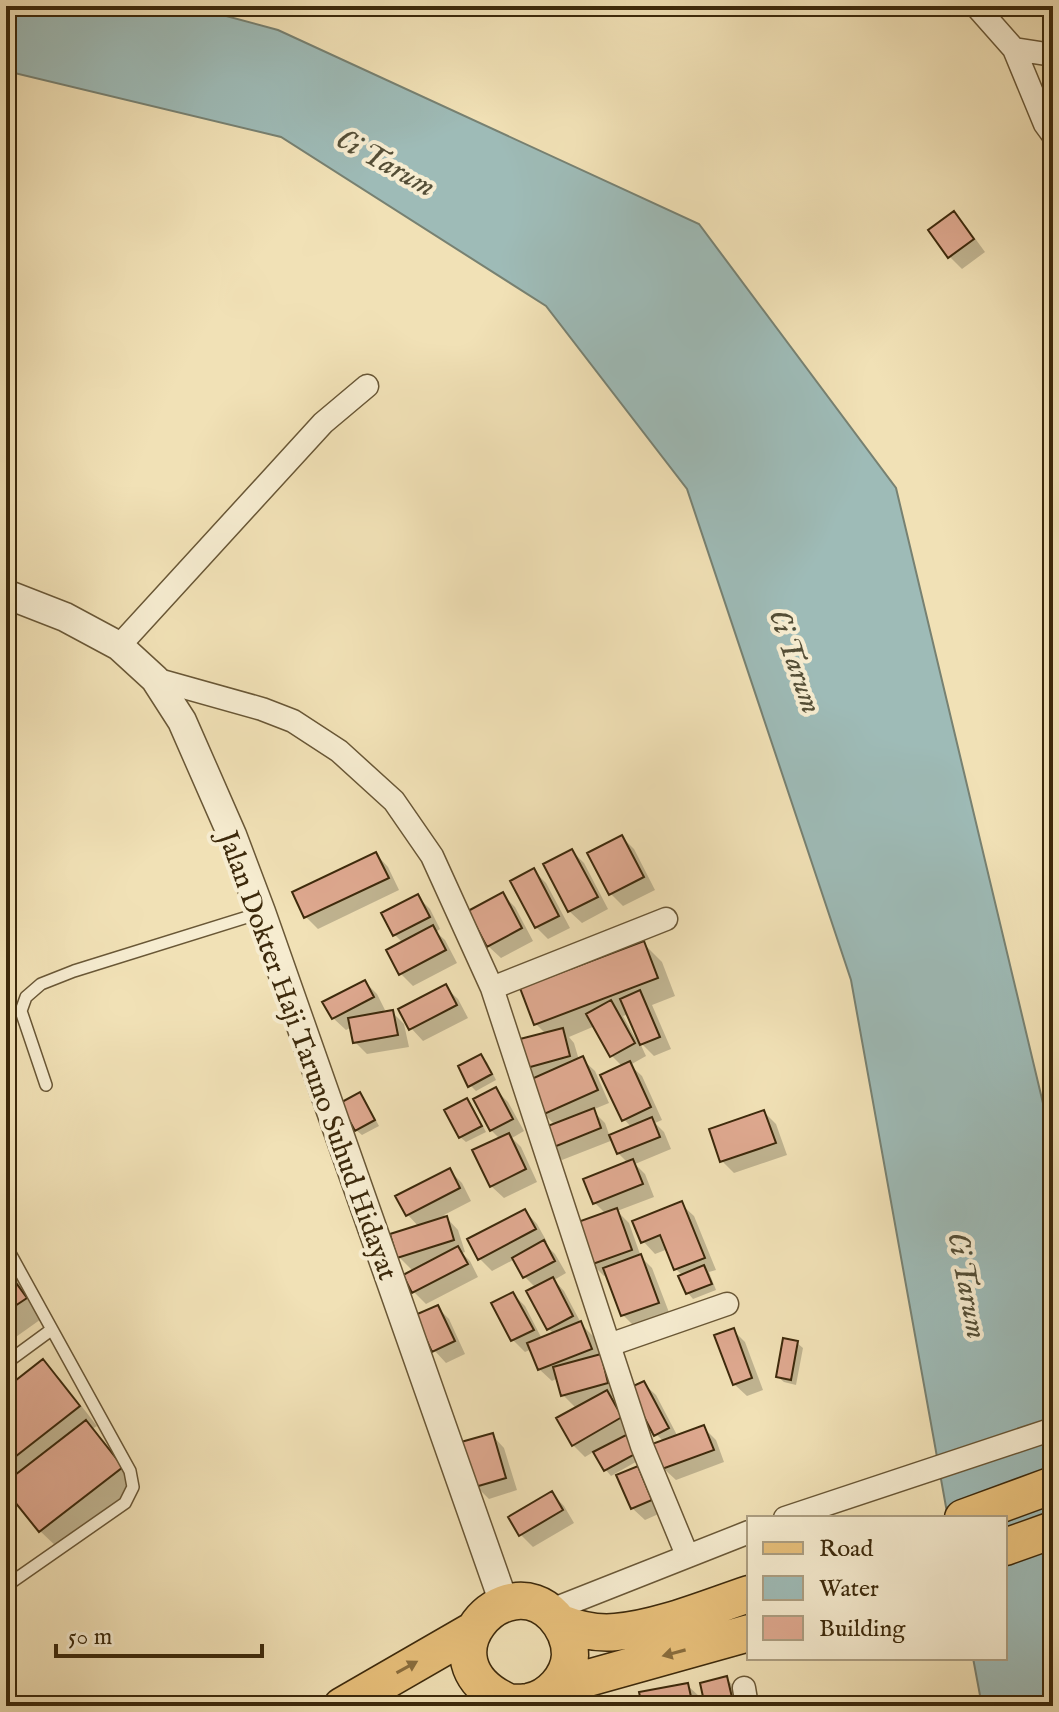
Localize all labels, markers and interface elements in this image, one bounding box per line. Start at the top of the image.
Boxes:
water label: Ci Tarum [329,121,441,207]
water label: Ci Tarum [759,604,830,719]
street label: Jalan Dokter Haji Taruno Suhud Hidayat [208,824,404,1285]
water label: Ci Tarum [937,1229,995,1342]
legend [747,1516,1007,1660]
text: Road [819,1534,873,1565]
text: Water [819,1574,879,1605]
scale bar [56,1608,262,1658]
text: Building [819,1614,906,1645]
text: 50 m [68,1622,112,1653]
one-way arrow [661,1648,686,1660]
one-way arrow [395,1661,418,1674]

